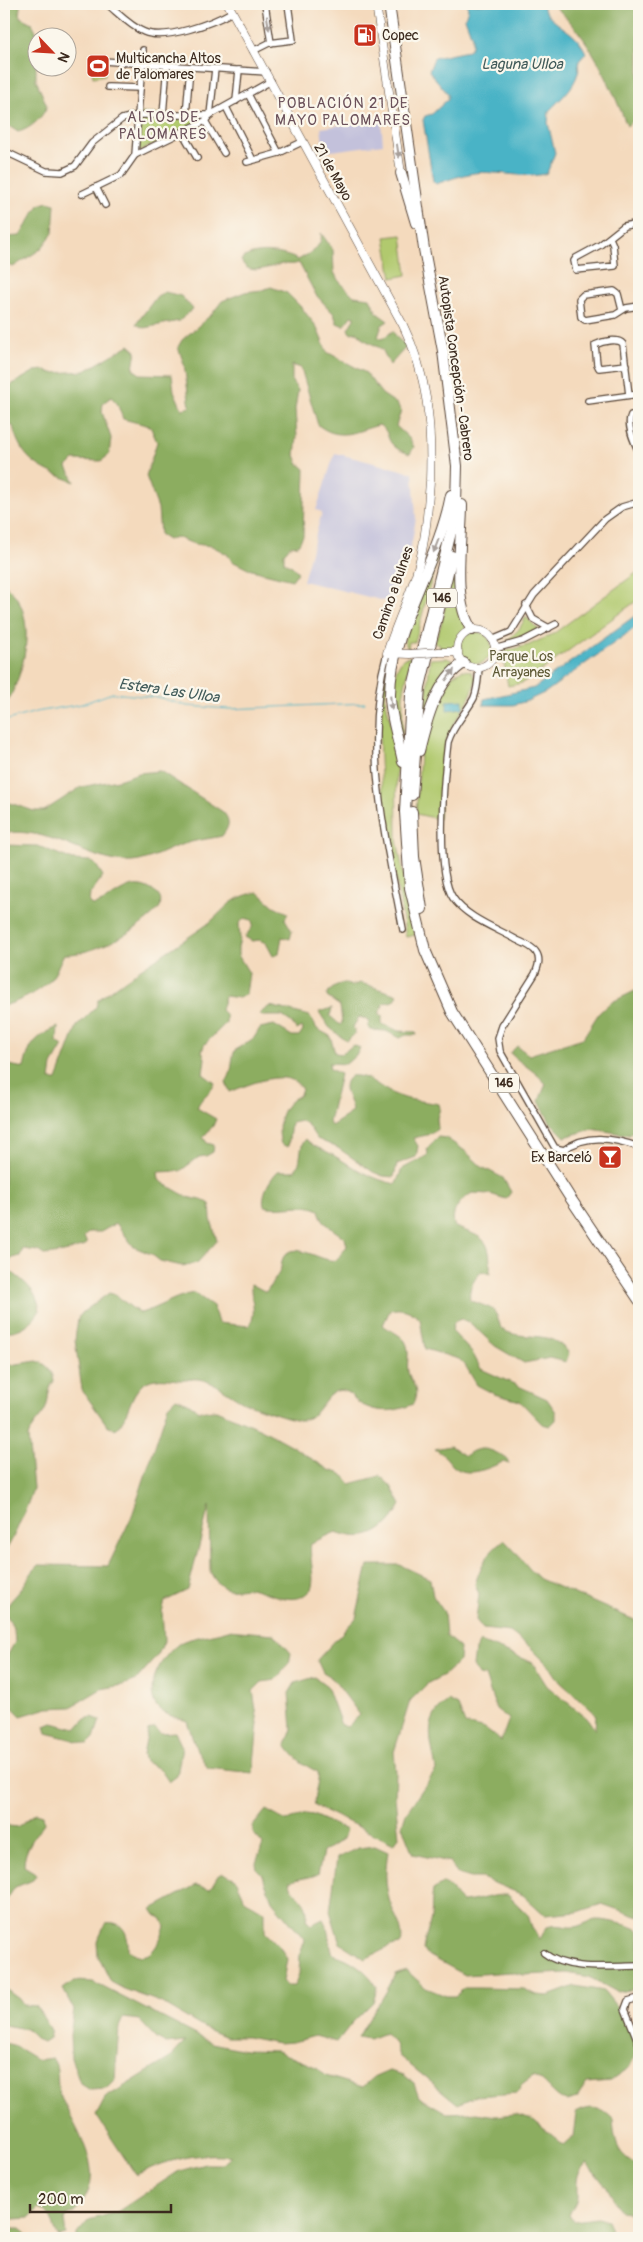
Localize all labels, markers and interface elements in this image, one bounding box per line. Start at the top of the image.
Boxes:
one-way arrow [264,16,272,32]
fuel station icon: Copec [352,22,378,48]
place label: Copec [382,27,419,44]
north arrow [28,28,78,78]
text: N [54,49,73,65]
place label: Multicancha Altos de Palomares [116,50,222,83]
sports icon: Multicancha Altos de Palomares [85,53,111,79]
water label: Laguna Ulloa [481,55,564,74]
district label: POBLACIÓN 21 DE MAYO PALOMARES [275,94,411,130]
district label: ALTOS DE PALOMARES [118,108,208,144]
street label: 21 de Mayo [310,140,356,204]
one-way arrow [394,144,402,160]
street label: Autopista Concepción - Cabrero [435,274,478,462]
one-way arrow [432,539,440,554]
street label: Camino a Bulnes [369,543,417,642]
road number: 146 [427,588,457,608]
park label: Parque Los Arrayanes [489,648,554,681]
one-way arrow [445,668,455,682]
water label: Estera Las Ulloa [118,675,221,708]
one-way arrow [387,695,395,711]
road number: 146 [489,1074,519,1092]
bar icon: Ex Barceló [597,1144,623,1170]
place label: Ex Barceló [531,1149,592,1166]
scale bar [30,2182,171,2214]
text: 200 m [38,2190,83,2209]

